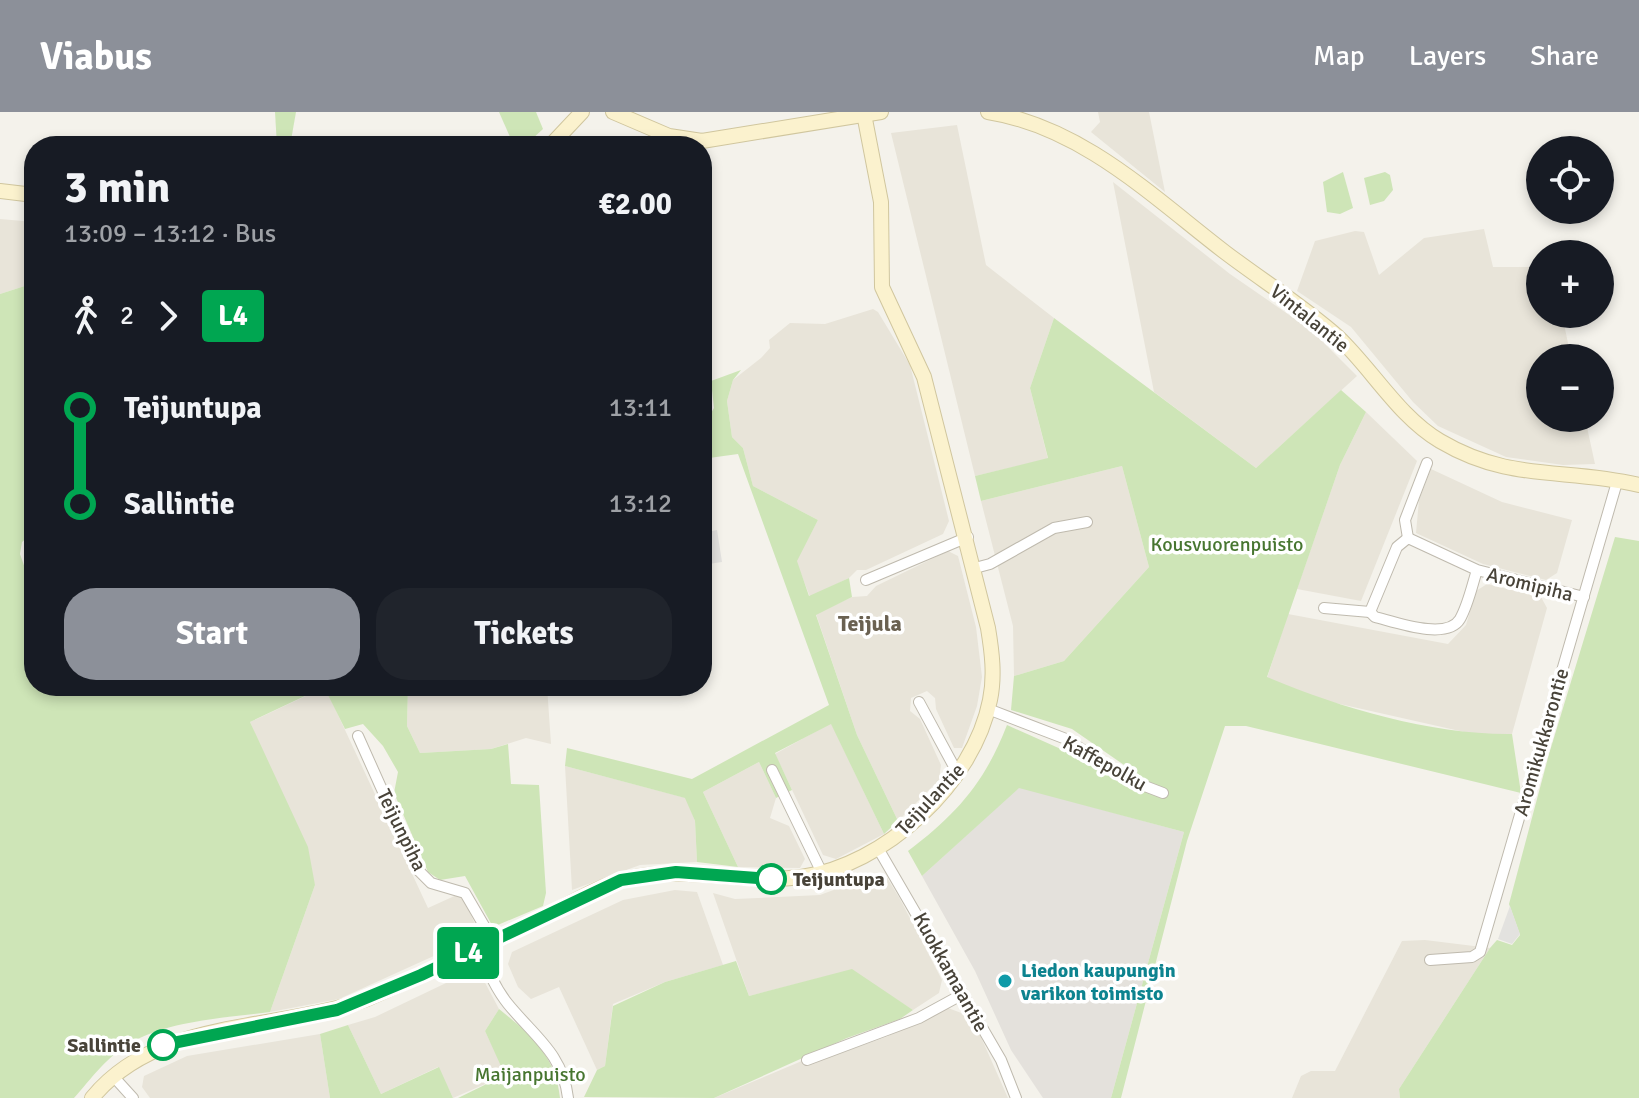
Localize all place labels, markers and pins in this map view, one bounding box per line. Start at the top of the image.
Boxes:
marker: Teijuntupa [756,864,786,894]
place label: Teijuntupa [793,867,885,892]
place label: Liedon kaupungin varikon toimisto [1020,958,1176,1006]
marker: Liedon kaupungin varikon toimisto [996,972,1014,990]
marker: Sallintie [148,1030,178,1060]
place label: Sallintie [67,1033,141,1058]

